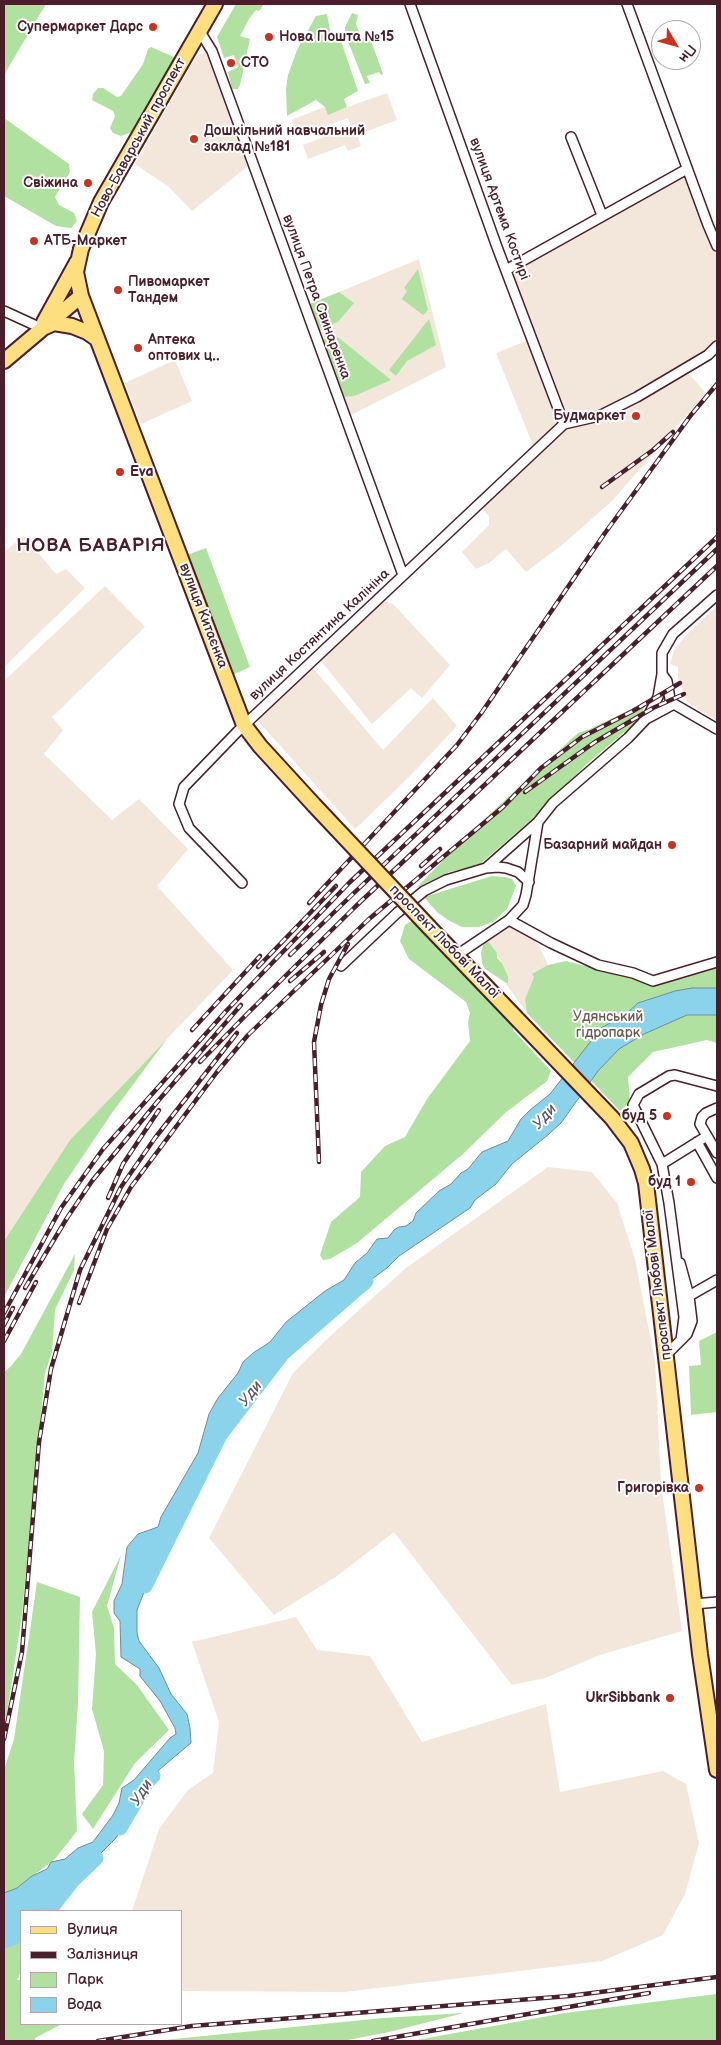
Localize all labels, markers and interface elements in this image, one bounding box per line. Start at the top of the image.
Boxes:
place label: Супермаркет Дарс [17,19,143,35]
north arrow [651,20,701,70]
marker: Супермаркет Дарс [147,21,159,33]
place label: Нова Пошта №15 [279,29,394,45]
marker: Нова Пошта №15 [263,31,275,43]
text: Пн [675,41,700,66]
street label: Ново-Баварський проспект [88,55,190,221]
place label: СТО [241,55,269,71]
marker: СТО [225,57,237,69]
place label: Дошкільний навчальний заклад №181 [204,123,365,156]
marker: Дошкільний навчальний заклад №181 [188,133,200,145]
street label: вулиця Артема Костирі [465,136,533,282]
place label: Свіжина [23,175,78,191]
marker: Свіжина [82,177,94,189]
street label: вулиця Петра Свинаренка [278,212,354,382]
place label: АТБ-Маркет [44,233,127,249]
marker: АТБ-Маркет [28,235,40,247]
place label: Пивомаркет Тандем [128,274,210,306]
marker: Пивомаркет Тандем [112,284,124,296]
place label: Аптека оптових ц‥ [148,332,220,364]
marker: Аптека оптових ц‥ [132,342,144,354]
place label: Будмаркет [553,408,626,424]
marker: Будмаркет [630,410,642,422]
place label: Eva [130,464,154,480]
marker: Eva [114,466,126,478]
district label: НОВА БАВАРІЯ [15,535,167,557]
street label: вулиця Китаєнка [175,561,231,671]
street label: вулиця Костянтина Калініна [247,566,393,704]
place label: Базарний майдан [543,837,662,853]
marker: Базарний майдан [666,839,678,851]
street label: проспект Любові Малої [385,882,503,1002]
park label: Удянський гідропарк [573,1009,643,1042]
water label: Уди [529,1101,561,1133]
place label: буд 5 [622,1108,657,1124]
marker: буд 5 [661,1110,673,1122]
place label: буд 1 [648,1174,681,1190]
marker: буд 1 [685,1176,697,1188]
street label: проспект Любові Малої [640,1209,676,1361]
water label: Уди [235,1378,267,1410]
place label: Григорівка [617,1480,689,1496]
marker: Григорівка [693,1482,705,1494]
place label: UkrSibbank [586,1690,660,1706]
marker: UkrSibbank [664,1692,676,1704]
water label: Уди [127,1777,157,1809]
legend [20,1910,182,2025]
text: Вулиця [67,1920,118,1939]
text: Залізниця [67,1945,138,1964]
text: Парк [67,1970,104,1989]
text: Вода [67,1995,102,2014]

